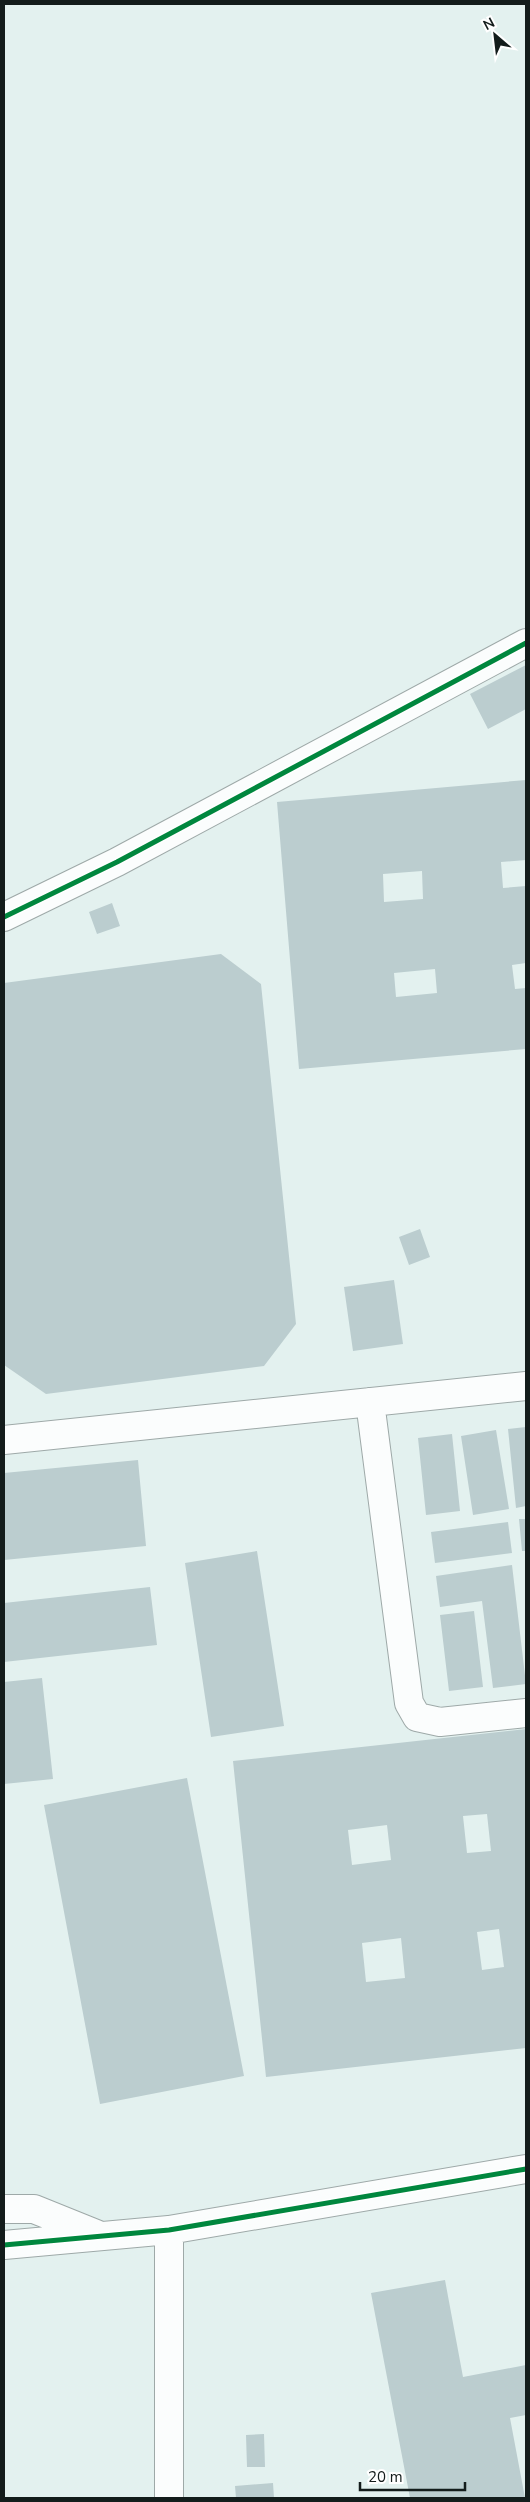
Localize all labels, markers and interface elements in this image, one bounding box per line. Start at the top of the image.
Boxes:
north arrow [470,10,520,60]
text: N [480,13,498,35]
scale bar [360,2460,465,2492]
text: 20 m [368,2467,403,2487]

